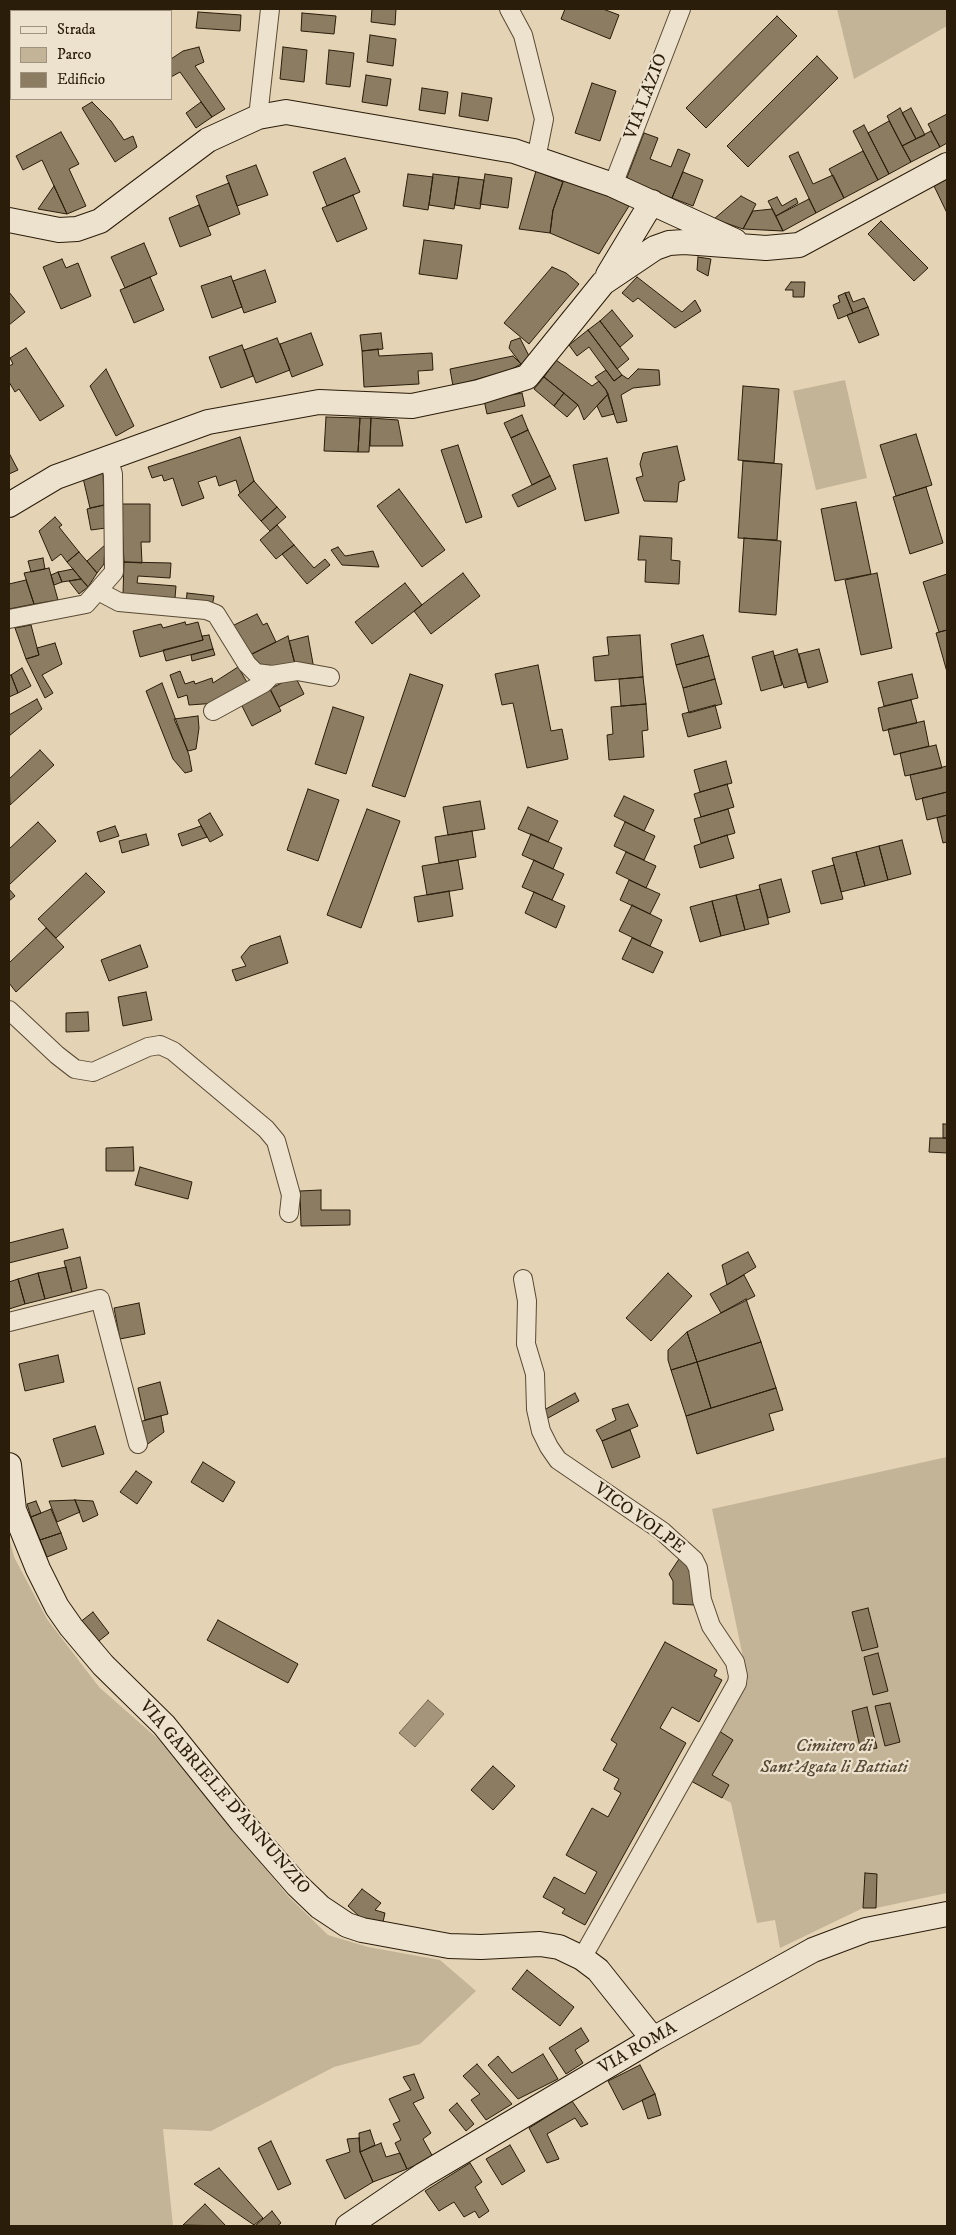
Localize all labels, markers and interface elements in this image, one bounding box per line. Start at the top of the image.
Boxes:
legend [10,10,172,100]
text: Strada [57,20,95,39]
text: Parco [57,45,91,64]
street label: VIA LAZIO [621,51,673,143]
text: Edificio [57,70,105,89]
street label: VICO VOLPE [589,1479,689,1559]
street label: VIA GABRIELE D'ANNUNZIO [134,1697,314,1899]
park label: Cimitero di Sant'Agata li Battiati [760,1736,908,1778]
street label: VIA ROMA [595,2018,681,2080]

